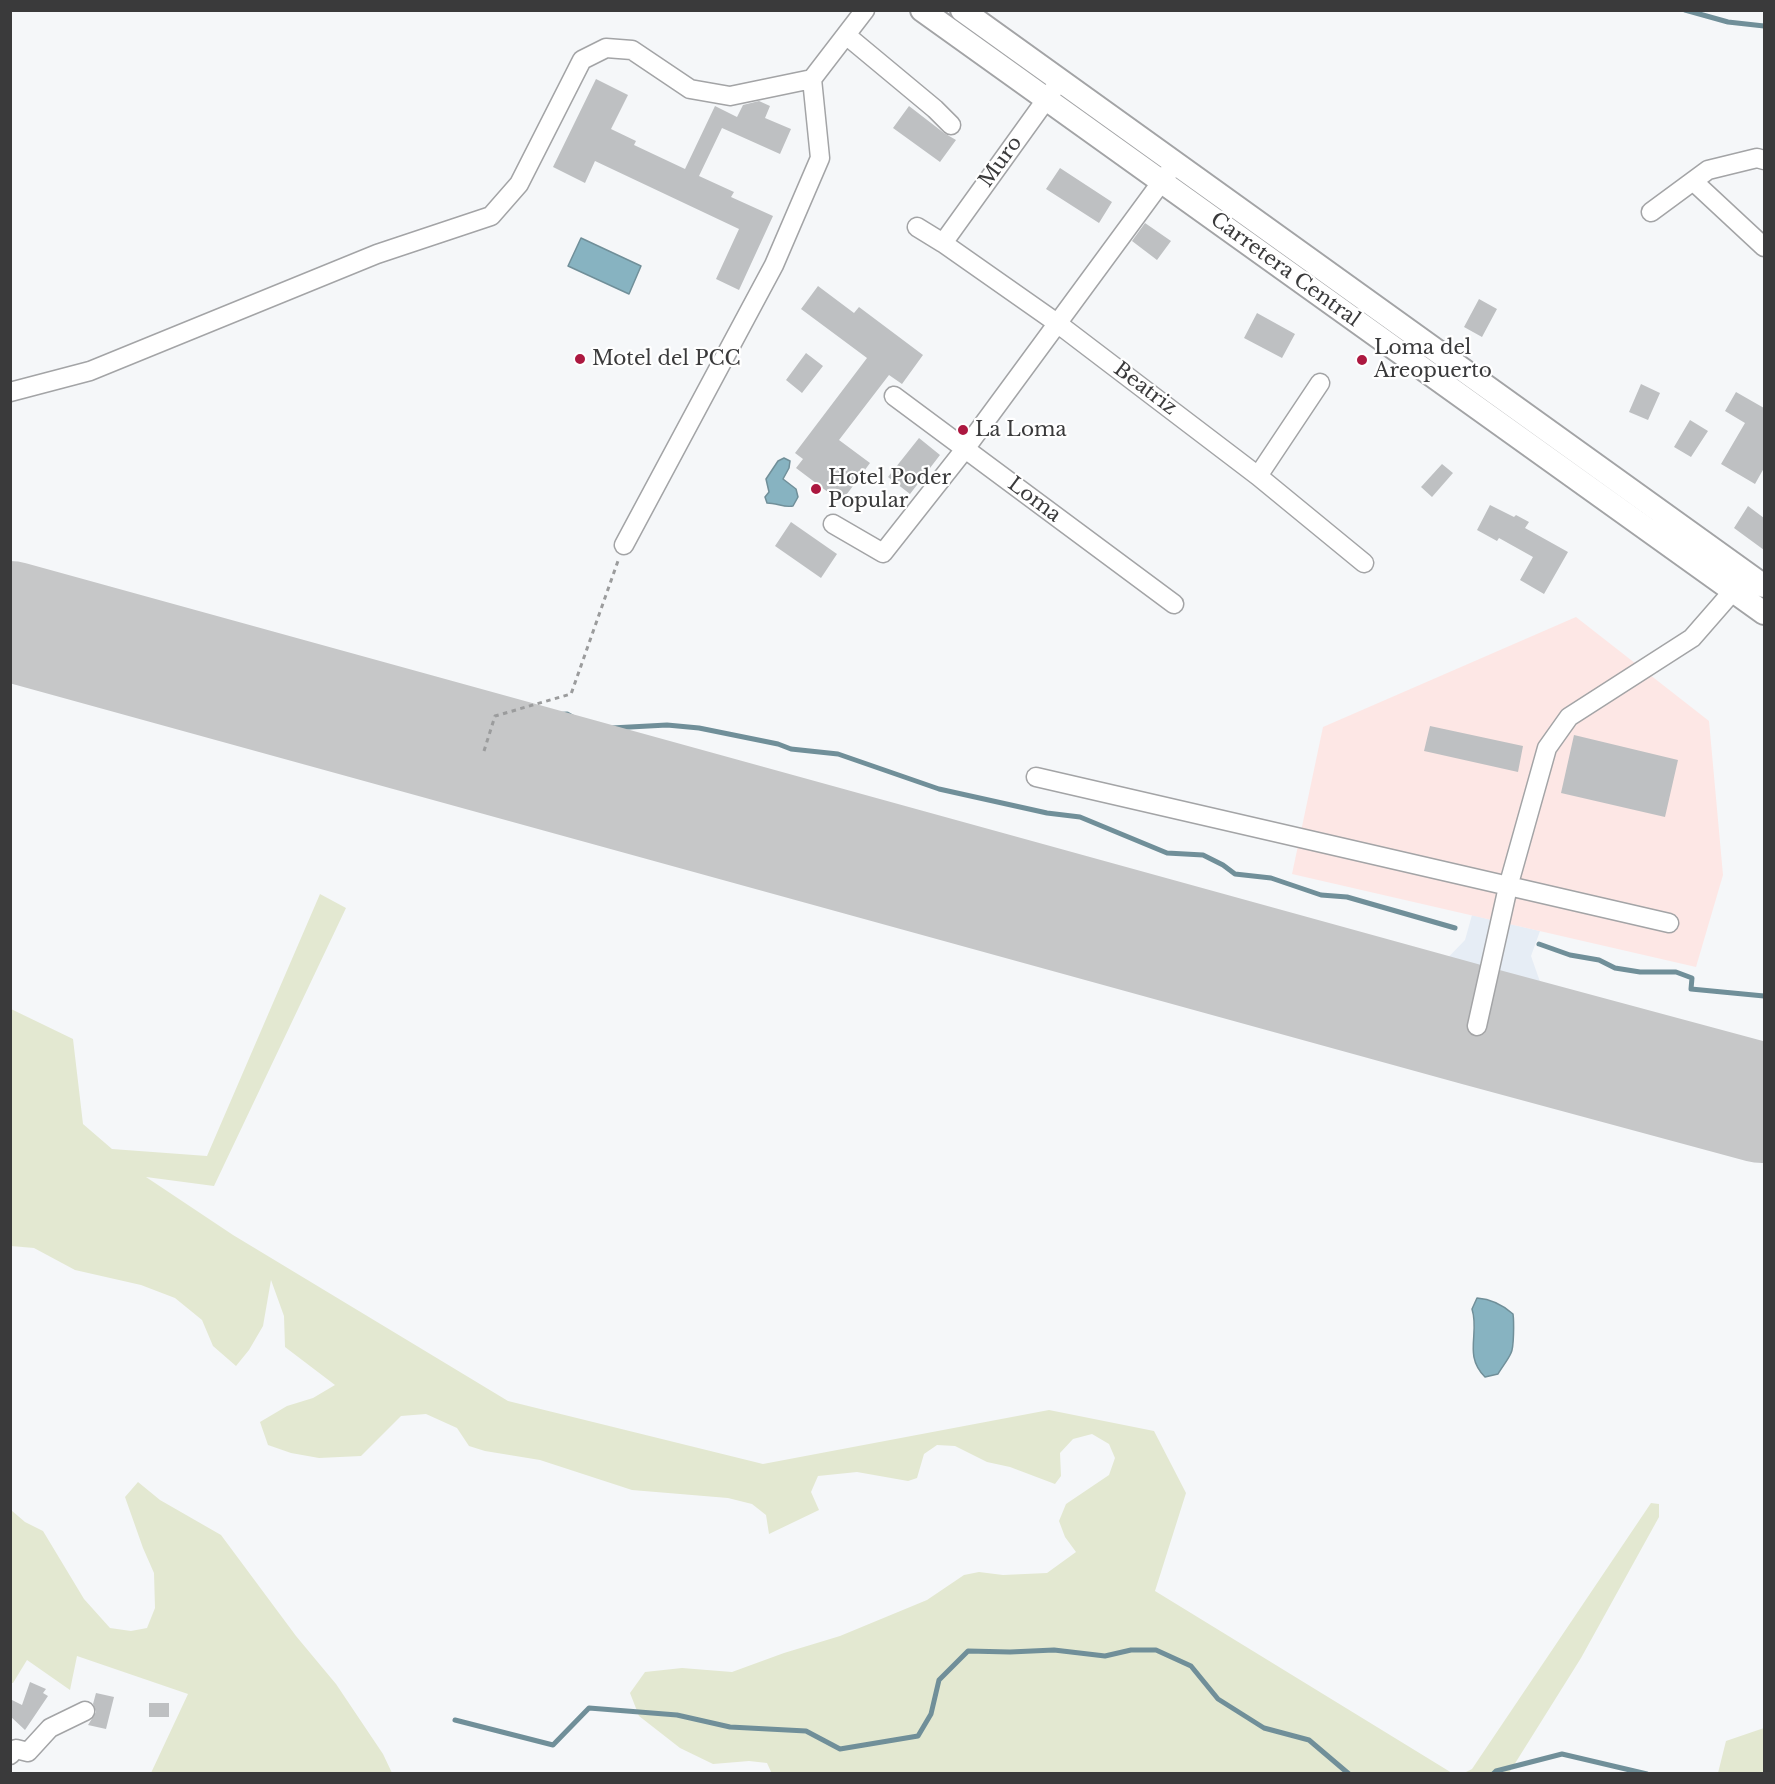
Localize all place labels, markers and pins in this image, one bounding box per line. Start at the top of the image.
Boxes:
place label: Loma del Areopuerto [1374,336,1492,383]
place label: Motel del PCC [592,347,741,371]
marker: Motel del PCC [573,352,587,366]
marker: Loma del Areopuerto [1355,353,1369,367]
place label: La Loma [975,418,1067,442]
marker: La Loma [956,423,970,437]
place label: Hotel Poder Popular [828,466,951,513]
marker: Hotel Poder Popular [809,482,823,496]

